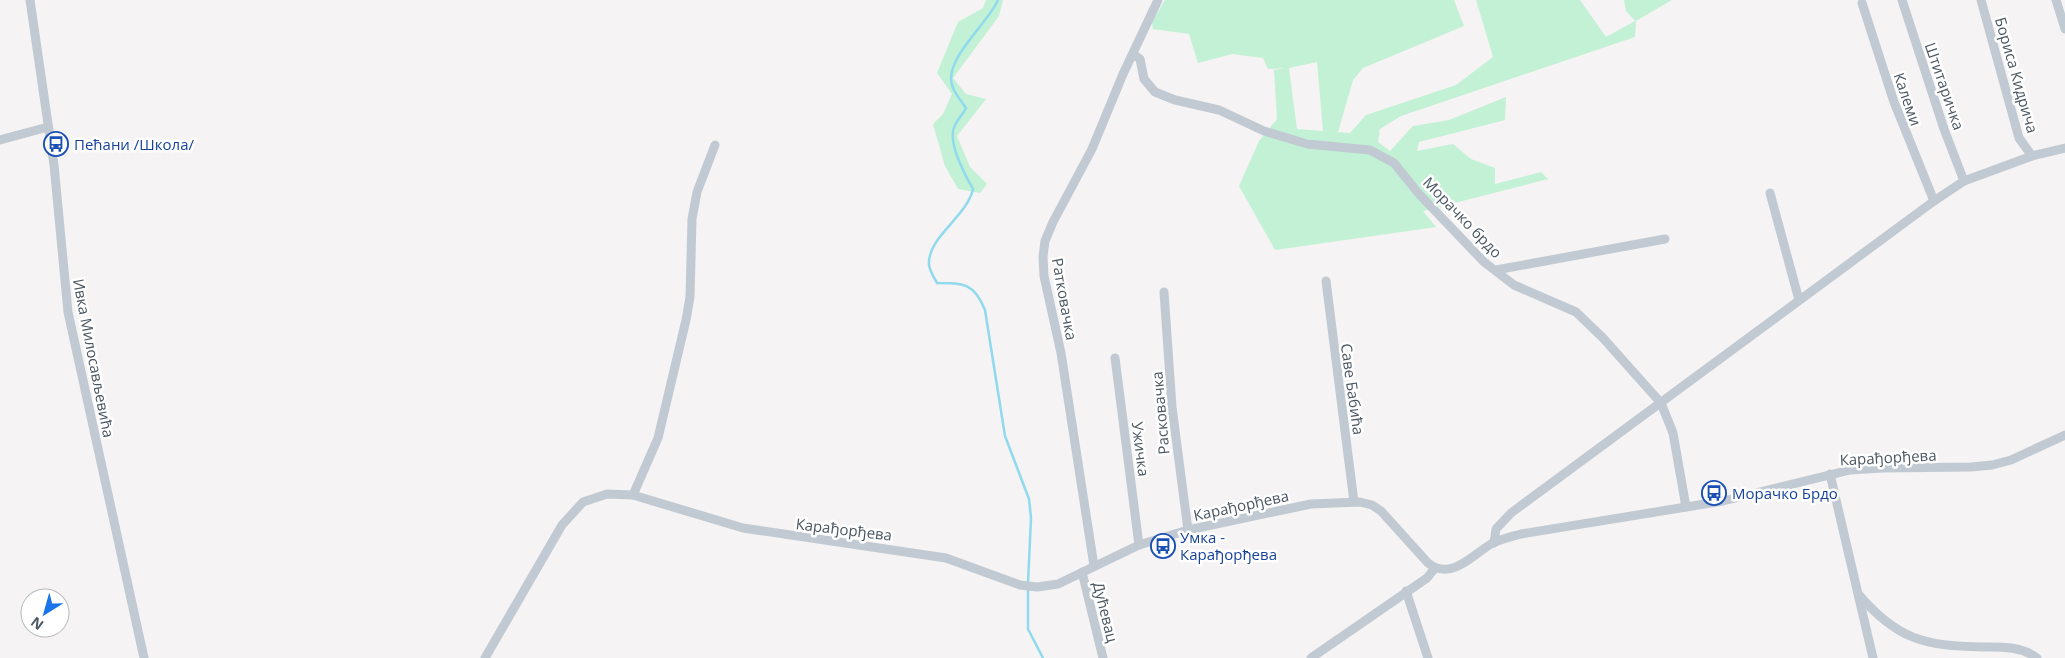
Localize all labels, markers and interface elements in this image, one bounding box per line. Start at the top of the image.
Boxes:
street label: Бориса Кидрича [1991,15,2043,135]
street label: Штитаричка [1921,40,1969,132]
street label: Калеми [1890,70,1926,128]
bus stop icon: Пећани /Школа/ [43,131,69,157]
place label: Пећани /Школа/ [74,134,194,154]
street label: Морачко брдо [1419,172,1507,262]
street label: Ратковачка [1048,256,1082,342]
street label: Ивка Милосављевића [69,277,119,439]
street label: Саве Бабића [1337,342,1369,436]
street label: Расковачка [1146,371,1174,455]
street label: Ужичка [1128,420,1154,478]
street label: Карађорђева [1839,444,1937,470]
bus stop icon: Морачко Брдо [1701,480,1727,506]
place label: Морачко Брдо [1732,483,1838,503]
street label: Карађорђева [1191,485,1291,525]
street label: Карађорђева [795,513,893,545]
place label: Умка - Карађорђева [1180,527,1277,564]
bus stop icon: Умка - Карађорђева [1150,533,1176,559]
street label: Дућевац [1089,580,1123,645]
north arrow [20,588,70,638]
text: N [27,613,47,635]

